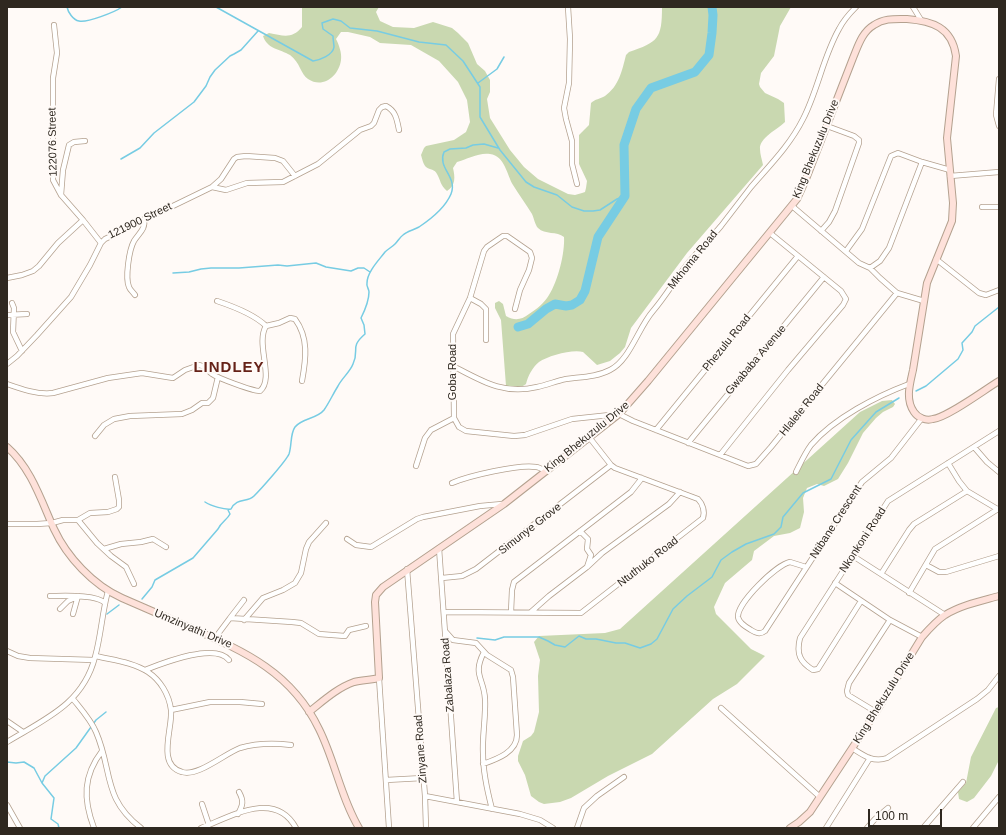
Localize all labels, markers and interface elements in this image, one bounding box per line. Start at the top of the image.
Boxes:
street label: King Bhekuzulu Drive [790,98,842,200]
street label: 122076 Street [46,107,60,177]
street label: 121900 Street [106,200,174,242]
street label: Mkhoma Road [665,228,721,292]
street label: Phezulu Road [700,312,754,374]
street label: Gwababa Avenue [723,322,789,398]
street label: Goba Road [446,344,460,400]
district label: LINDLEY [193,359,265,377]
street label: Hlalele Road [777,381,827,439]
street label: King Bhekuzulu Drive [542,399,632,475]
street label: Ntibane Crescent [807,483,865,561]
street label: Simunye Grove [496,500,564,558]
street label: Nkonkoni Road [837,505,889,575]
street label: Ntuthuko Road [615,534,681,590]
street label: Umzinyathi Drive [152,607,234,651]
street label: Zabalaza Road [439,637,457,713]
street label: King Bhekuzulu Drive [851,650,917,746]
street label: Zinyane Road [412,714,430,784]
scale bar [870,801,944,827]
text: 100 m [875,809,908,823]

